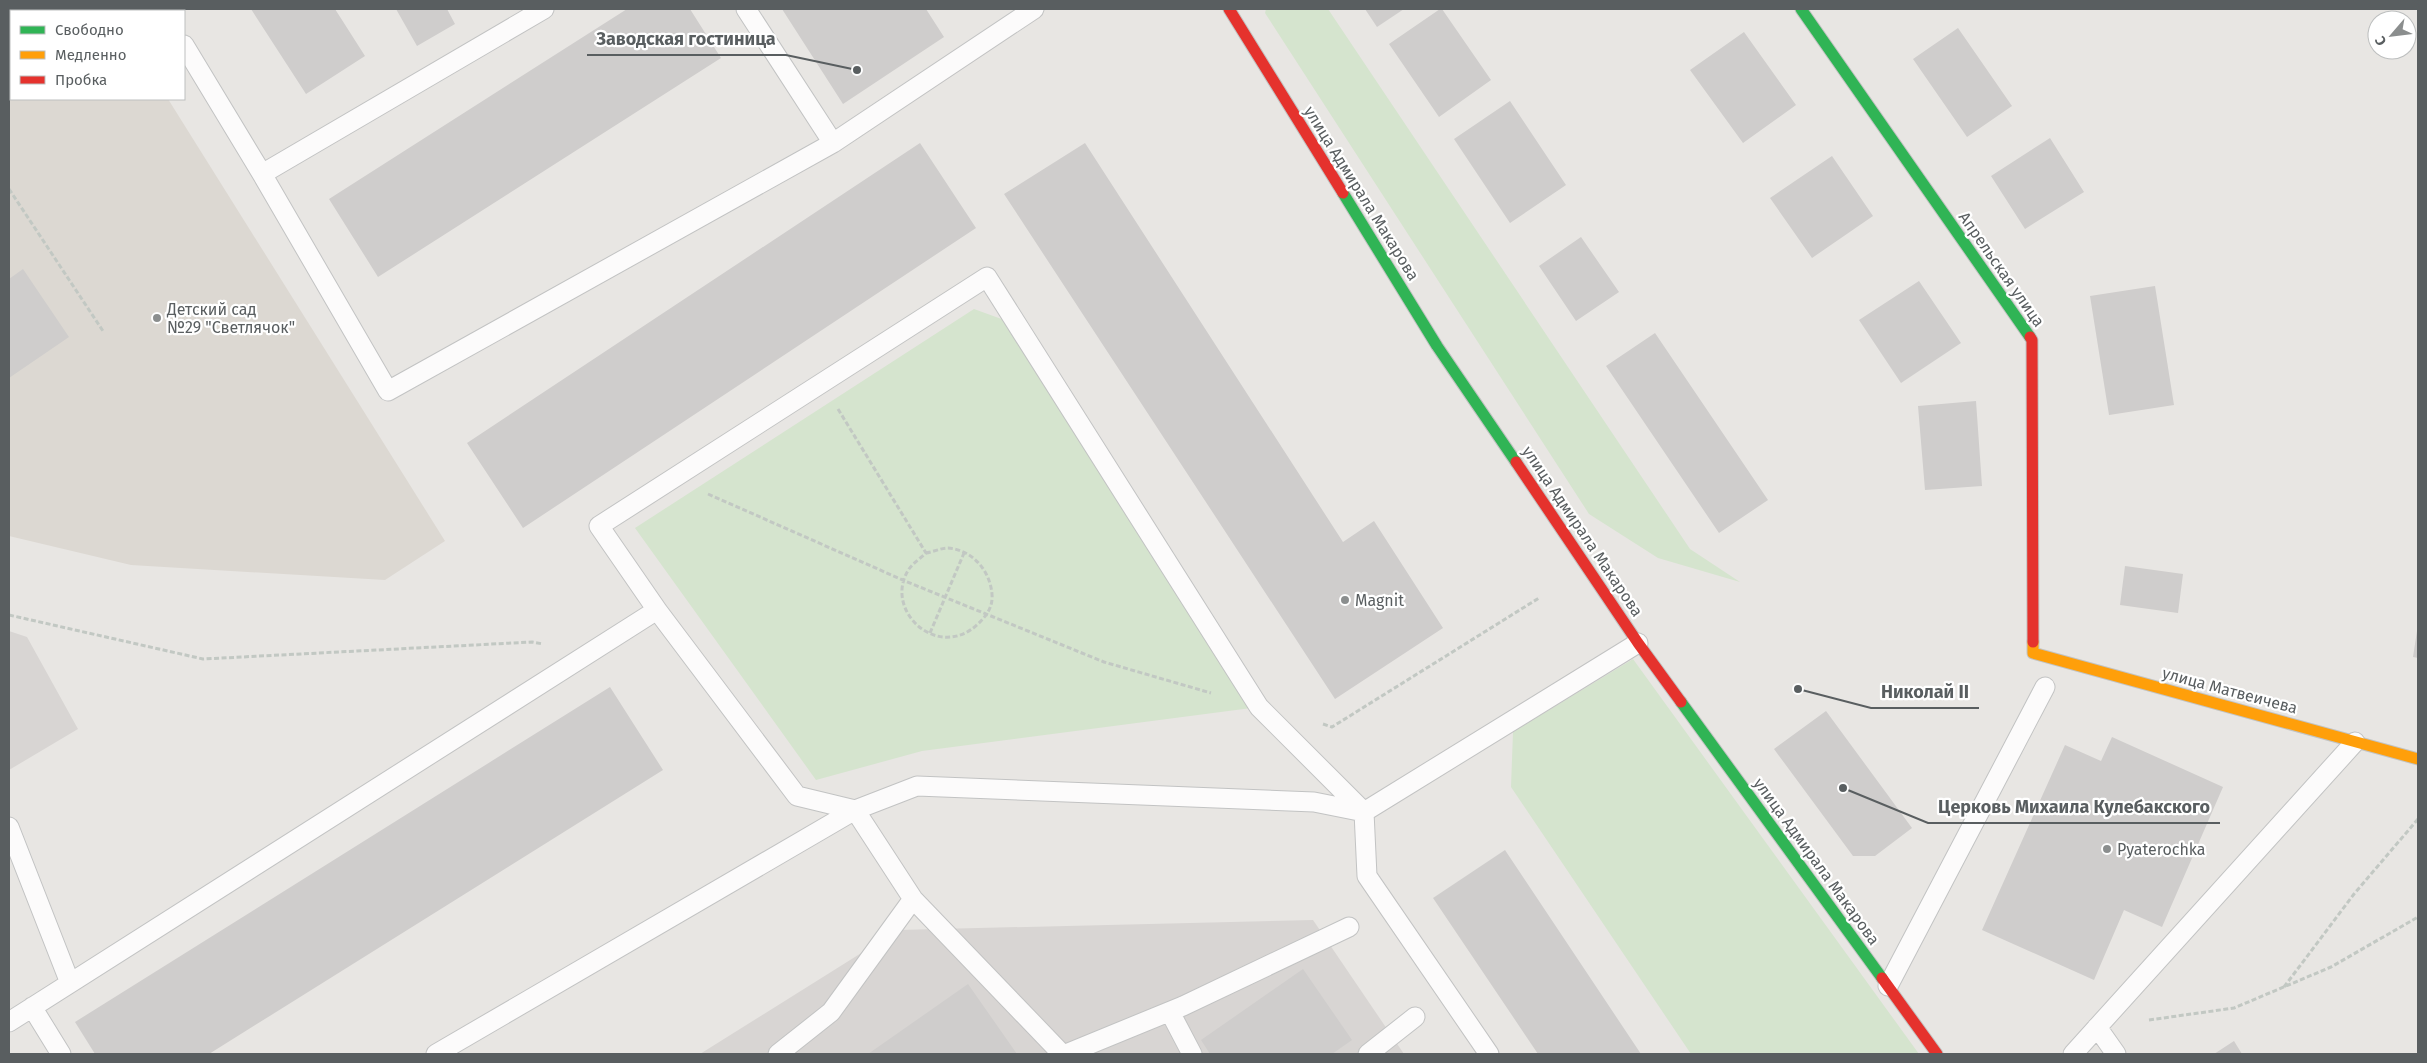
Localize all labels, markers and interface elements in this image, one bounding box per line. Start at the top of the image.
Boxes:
legend [10,10,185,100]
north arrow [2367,10,2417,60]
text: Свободно [55,21,124,39]
callout: Заводская гостиница [587,22,786,55]
text: Заводская гостиница [595,28,776,50]
text: С [2372,33,2390,48]
text: Медленно [55,46,127,64]
text: Пробка [55,71,107,89]
street label: улица Адмирала Макарова [1300,103,1423,284]
street label: Апрельская улица [1955,208,2048,331]
place label: Детский сад №29 "Светлячок" [166,300,295,337]
marker: Детский сад №29 "Светлячок" [151,312,163,324]
street label: улица Адмирала Макарова [1518,442,1647,620]
place label: Magnit [1355,591,1404,610]
marker: Magnit [1339,594,1351,606]
street label: улица Матвеичева [2160,663,2300,718]
callout: Николай II [1871,675,1979,708]
text: Николай II [1881,681,1969,703]
street label: улица Адмирала Макарова [1750,774,1884,949]
callout: Церковь Михаила Кулебакского [1928,790,2220,823]
text: Церковь Михаила Кулебакского [1938,796,2210,818]
place label: Pyaterochka [2117,840,2206,859]
marker: Pyaterochka [2101,843,2113,855]

